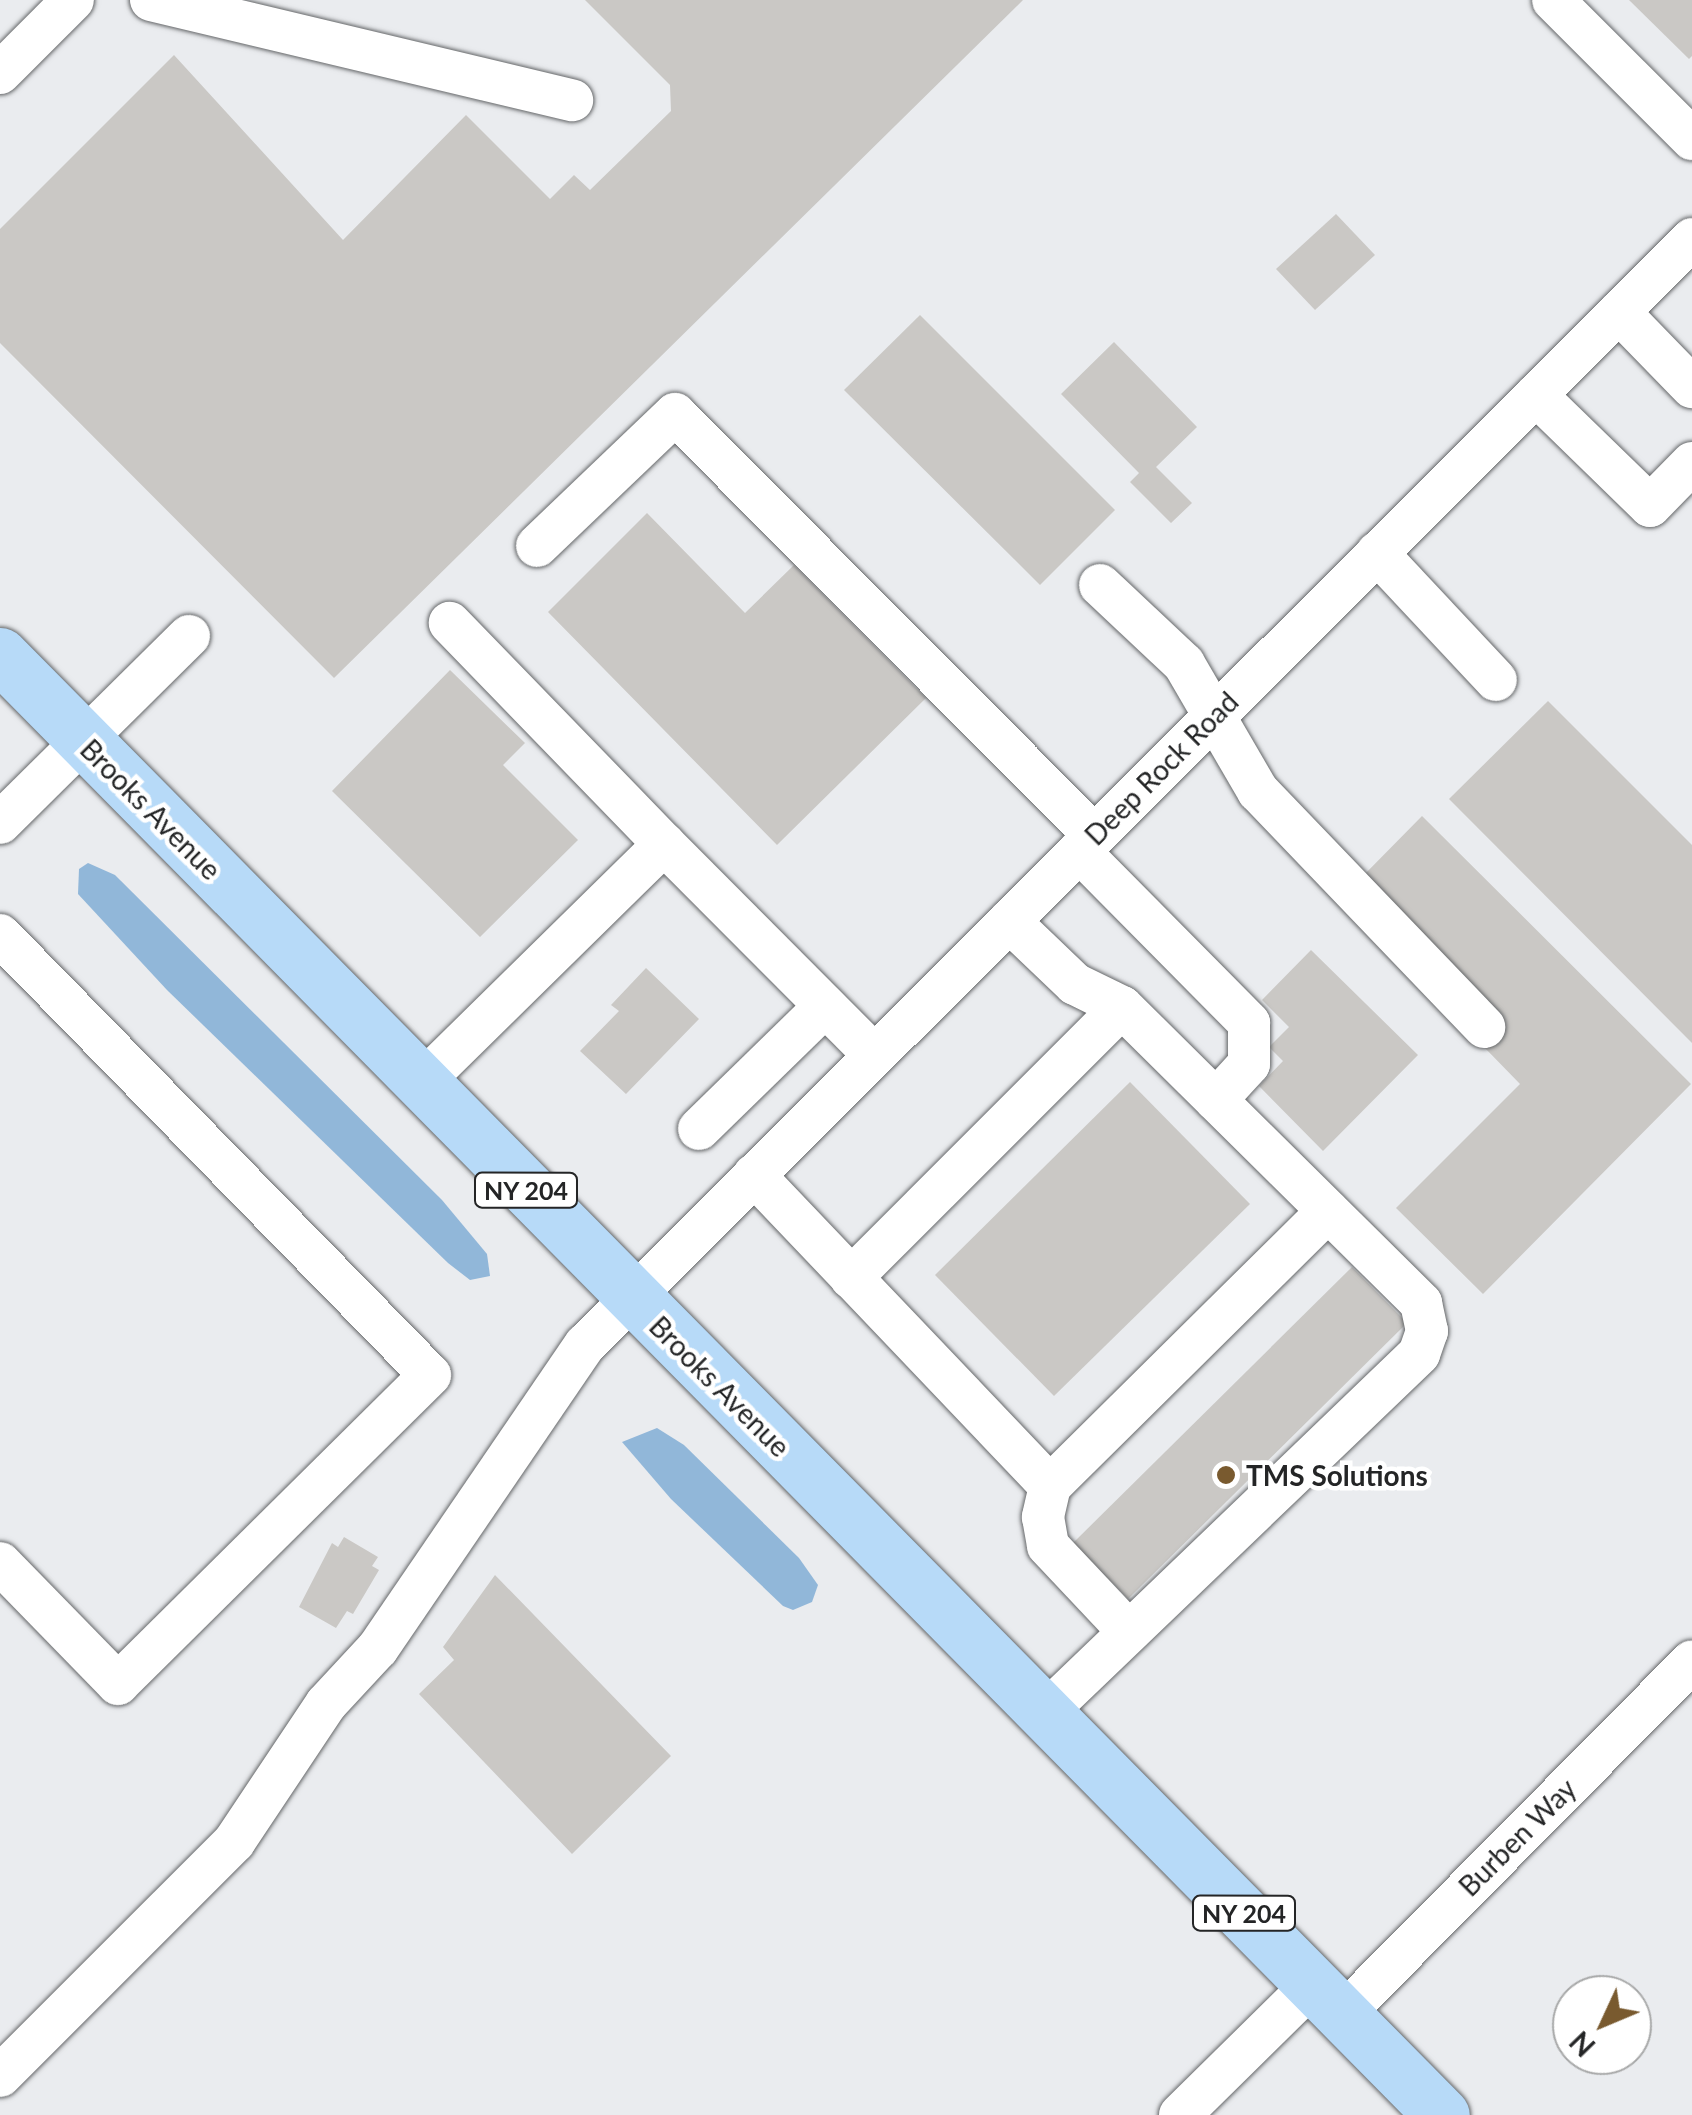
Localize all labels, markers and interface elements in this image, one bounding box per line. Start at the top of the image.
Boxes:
street label: Deep Rock Road [1077,684,1245,852]
street label: Brooks Avenue [74,732,228,886]
road number: NY 204 [471,1170,581,1210]
street label: Brooks Avenue [643,1309,797,1463]
place label: TMS Solutions [1246,1458,1428,1492]
marker: TMS Solutions [1215,1464,1237,1486]
street label: Burben Way [1451,1771,1583,1903]
road number: NY 204 [1189,1893,1299,1933]
north arrow [1552,1975,1652,2075]
text: N [1562,2025,1602,2064]

